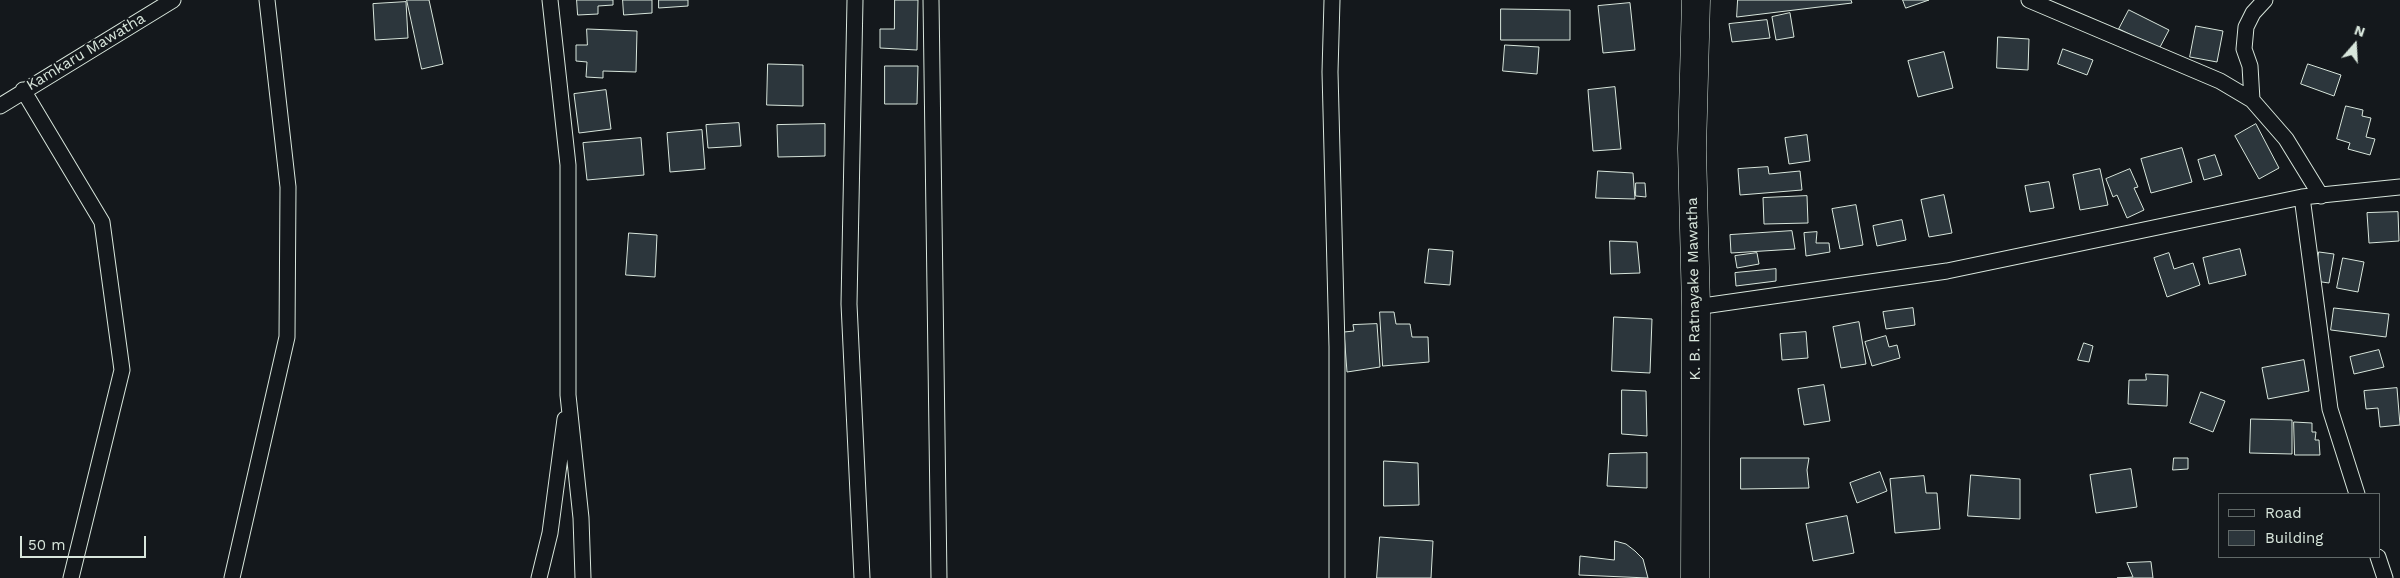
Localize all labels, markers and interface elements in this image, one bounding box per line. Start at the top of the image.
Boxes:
street label: Kamkaru Mawatha [23,9,149,95]
north arrow [2330,20,2380,70]
text: N [2352,22,2367,40]
street label: K. B. Ratnayake Mawatha [1683,197,1705,381]
legend [2218,493,2380,558]
text: Road [2265,504,2302,522]
scale bar [22,526,149,558]
text: Building [2265,529,2323,547]
text: 50 m [28,536,65,554]

